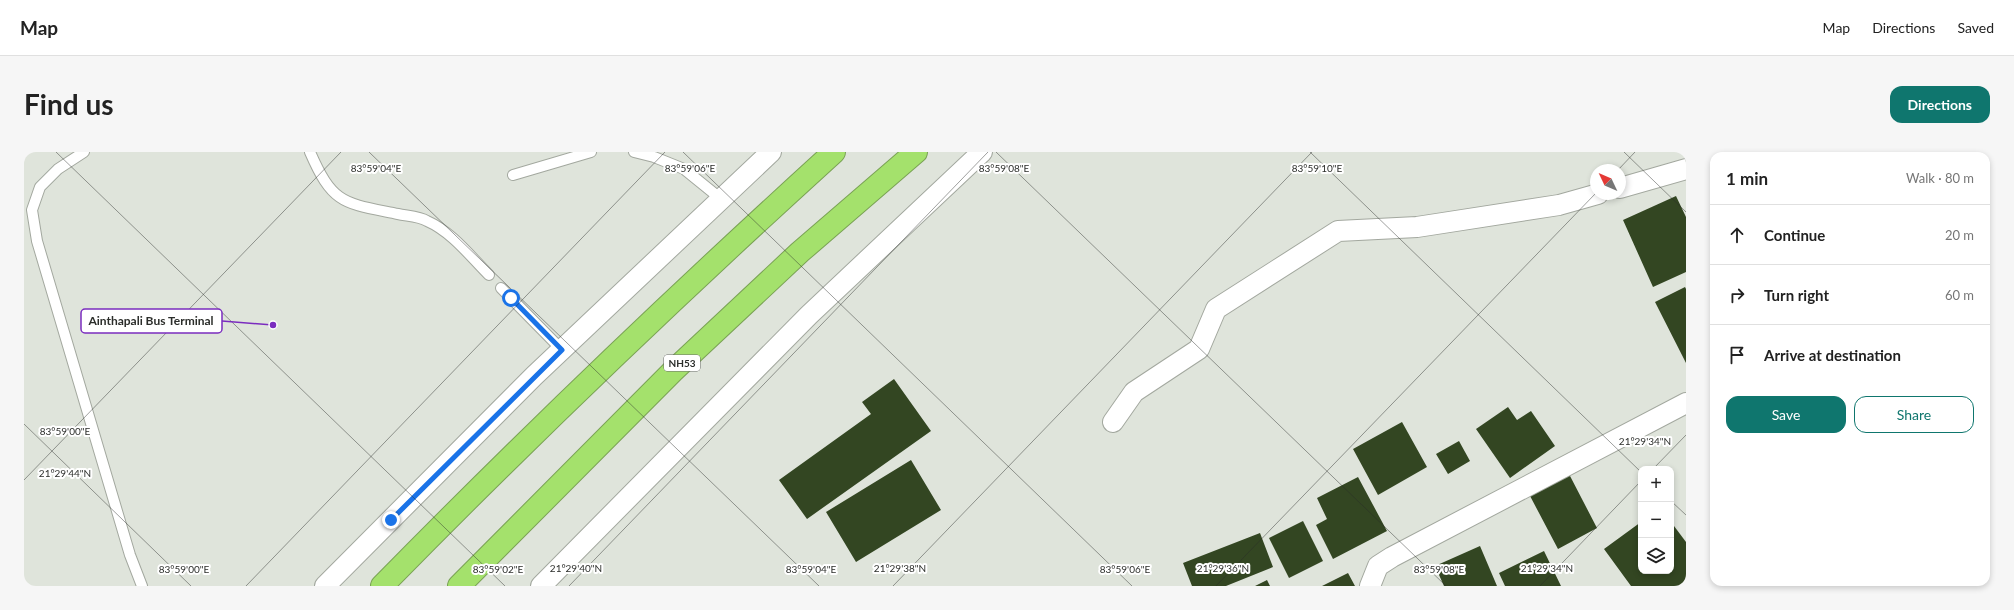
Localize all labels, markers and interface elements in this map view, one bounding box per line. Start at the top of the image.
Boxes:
text: Map [20,16,58,39]
text: Map [1823,19,1850,36]
text: Directions [1872,19,1935,36]
text: Saved [1957,19,1994,36]
button: Directions [1890,86,1990,123]
text: Find us [24,87,114,121]
text: 83°59'04"E [351,162,401,174]
text: 83°59'06"E [665,162,715,174]
text: 83°59'08"E [979,162,1029,174]
text: 83°59'10"E [1292,162,1342,174]
north arrow [1590,164,1626,200]
text: 1 min [1726,168,1768,189]
text: Walk · 80 m [1906,170,1974,186]
icon: ahead [1726,224,1748,246]
text: Continue [1764,226,1825,244]
text: 20 m [1945,227,1974,243]
icon: right [1726,284,1748,306]
text: Turn right [1764,286,1829,304]
text: 60 m [1945,287,1974,303]
route start [502,289,520,307]
callout: Ainthapali Bus Terminal [81,309,222,333]
text: Ainthapali Bus Terminal [87,313,214,328]
icon: arrive [1726,344,1748,366]
text: Arrive at destination [1764,346,1901,364]
road number: NH53 [664,355,700,371]
button: Save [1726,396,1846,433]
button: Share [1854,396,1974,433]
text: 83°59'00"E [40,425,90,437]
text: 21°29'34"N [1619,435,1671,447]
map controls [1638,466,1674,574]
button: + [1638,466,1674,502]
text: 21°29'44"N [39,467,91,479]
button: − [1638,502,1674,538]
route end [382,511,400,529]
button: layers [1638,538,1674,574]
text: 21°29'40"N [550,562,602,574]
text: 21°29'38"N [874,562,926,574]
text: 21°29'36"N [1197,562,1249,574]
text: 21°29'34"N [1521,562,1573,574]
text: 83°59'00"E [159,563,209,575]
text: 83°59'02"E [473,563,523,575]
text: 83°59'04"E [786,563,836,575]
text: 83°59'06"E [1100,563,1150,575]
text: 83°59'08"E [1414,563,1464,575]

